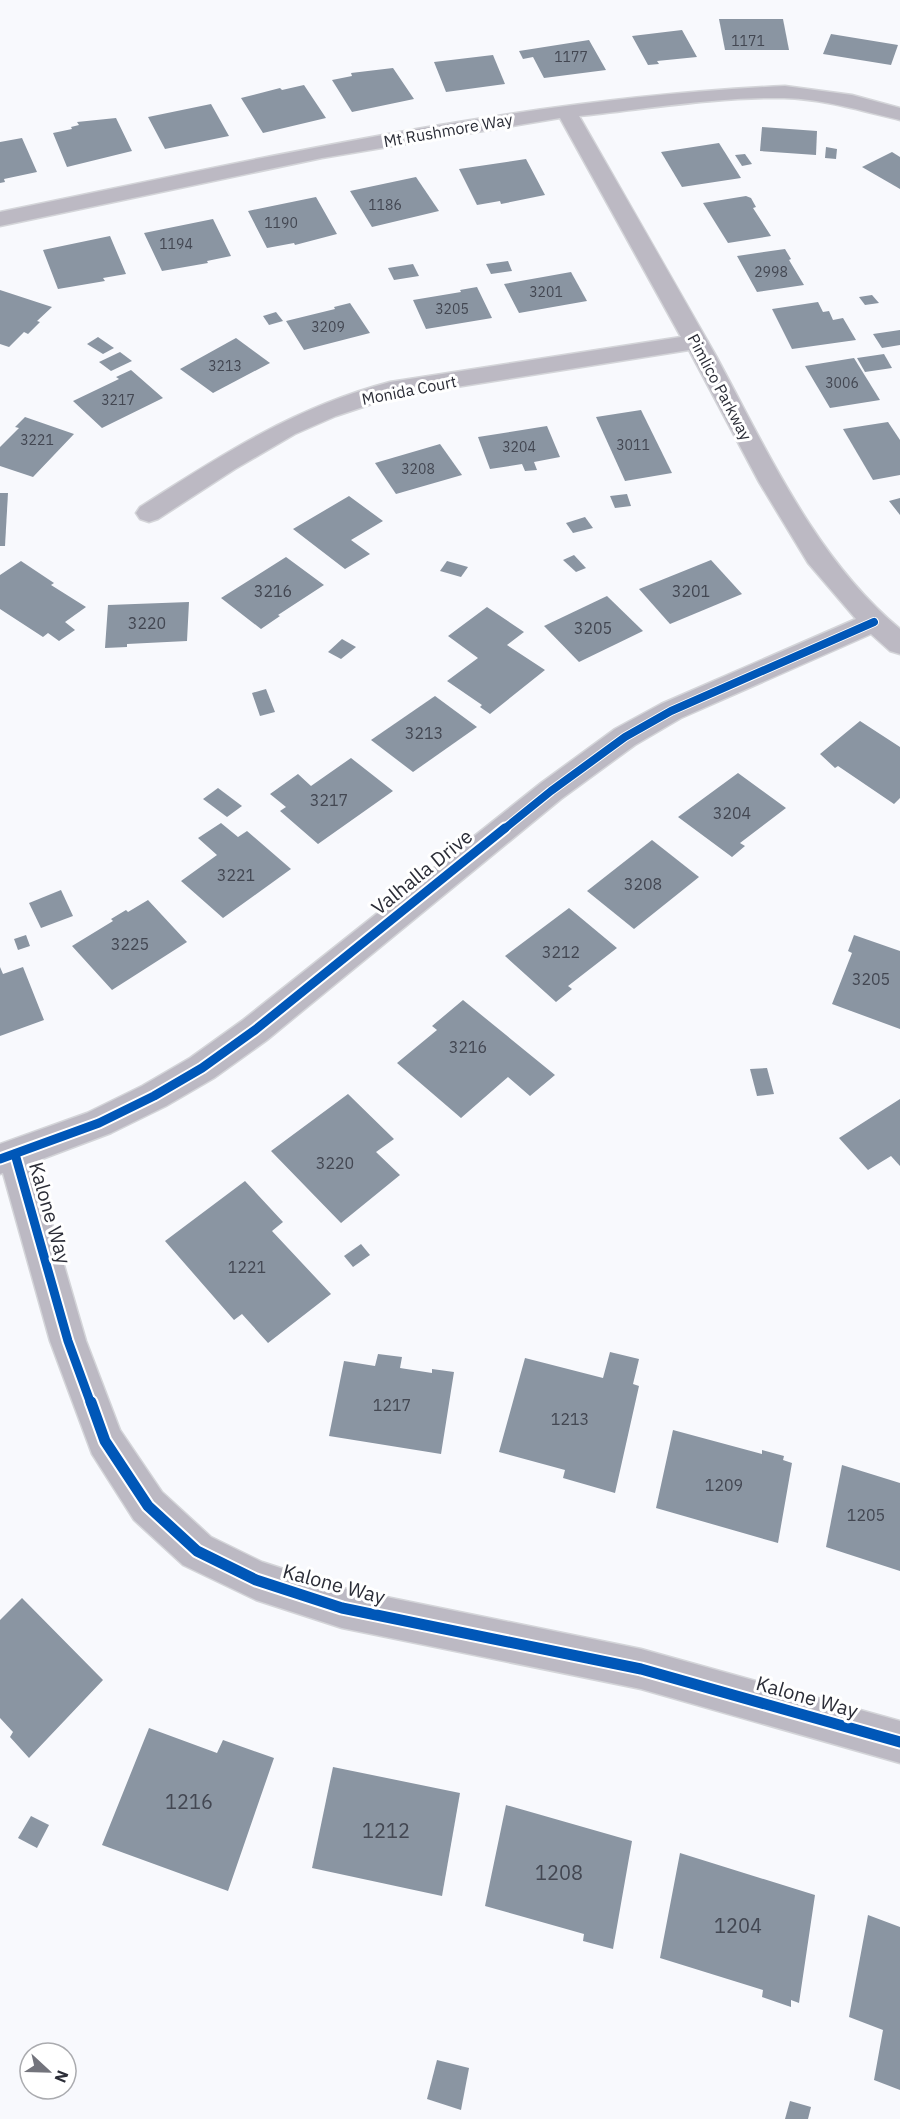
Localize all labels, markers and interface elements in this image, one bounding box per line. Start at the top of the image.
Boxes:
house number: 1171 [731,32,765,50]
house number: 1177 [554,48,588,66]
street label: Mt Rushmore Way [382,109,514,151]
house number: 1186 [368,196,402,214]
house number: 1190 [264,214,298,232]
house number: 1194 [159,235,193,253]
house number: 2998 [754,263,788,281]
house number: 3201 [529,283,563,301]
house number: 3205 [435,300,469,318]
house number: 3209 [311,318,345,336]
street label: Pimlico Parkway [684,330,756,444]
house number: 3213 [208,357,242,375]
street label: Monida Court [360,371,458,409]
house number: 3006 [825,374,859,392]
house number: 3217 [101,391,135,409]
house number: 3221 [20,431,54,449]
house number: 3011 [616,436,650,454]
house number: 3204 [502,438,536,456]
house number: 3208 [401,460,435,478]
house number: 3216 [254,581,292,601]
house number: 3201 [672,581,710,601]
house number: 3220 [128,613,166,633]
house number: 3205 [574,618,612,638]
house number: 3213 [405,723,443,743]
house number: 3217 [310,790,348,810]
house number: 3204 [713,803,751,823]
street label: Valhalla Drive [366,823,478,921]
house number: 3221 [217,865,255,885]
house number: 3208 [624,874,662,894]
house number: 3225 [111,934,149,954]
house number: 3212 [542,942,580,962]
house number: 3205 [852,969,890,989]
house number: 3216 [449,1037,487,1057]
house number: 3220 [316,1153,354,1173]
street label: Kalone Way [23,1159,78,1267]
house number: 1221 [228,1257,266,1277]
house number: 1217 [373,1395,411,1415]
house number: 1213 [551,1409,589,1429]
house number: 1209 [705,1475,743,1495]
house number: 1205 [847,1505,885,1525]
street label: Kalone Way [280,1557,388,1610]
street label: Kalone Way [753,1669,861,1724]
house number: 1216 [165,1788,213,1815]
house number: 1212 [362,1817,410,1844]
house number: 1208 [535,1859,583,1886]
house number: 1204 [714,1912,762,1939]
north arrow [18,2041,78,2101]
text: N [50,2067,73,2086]

